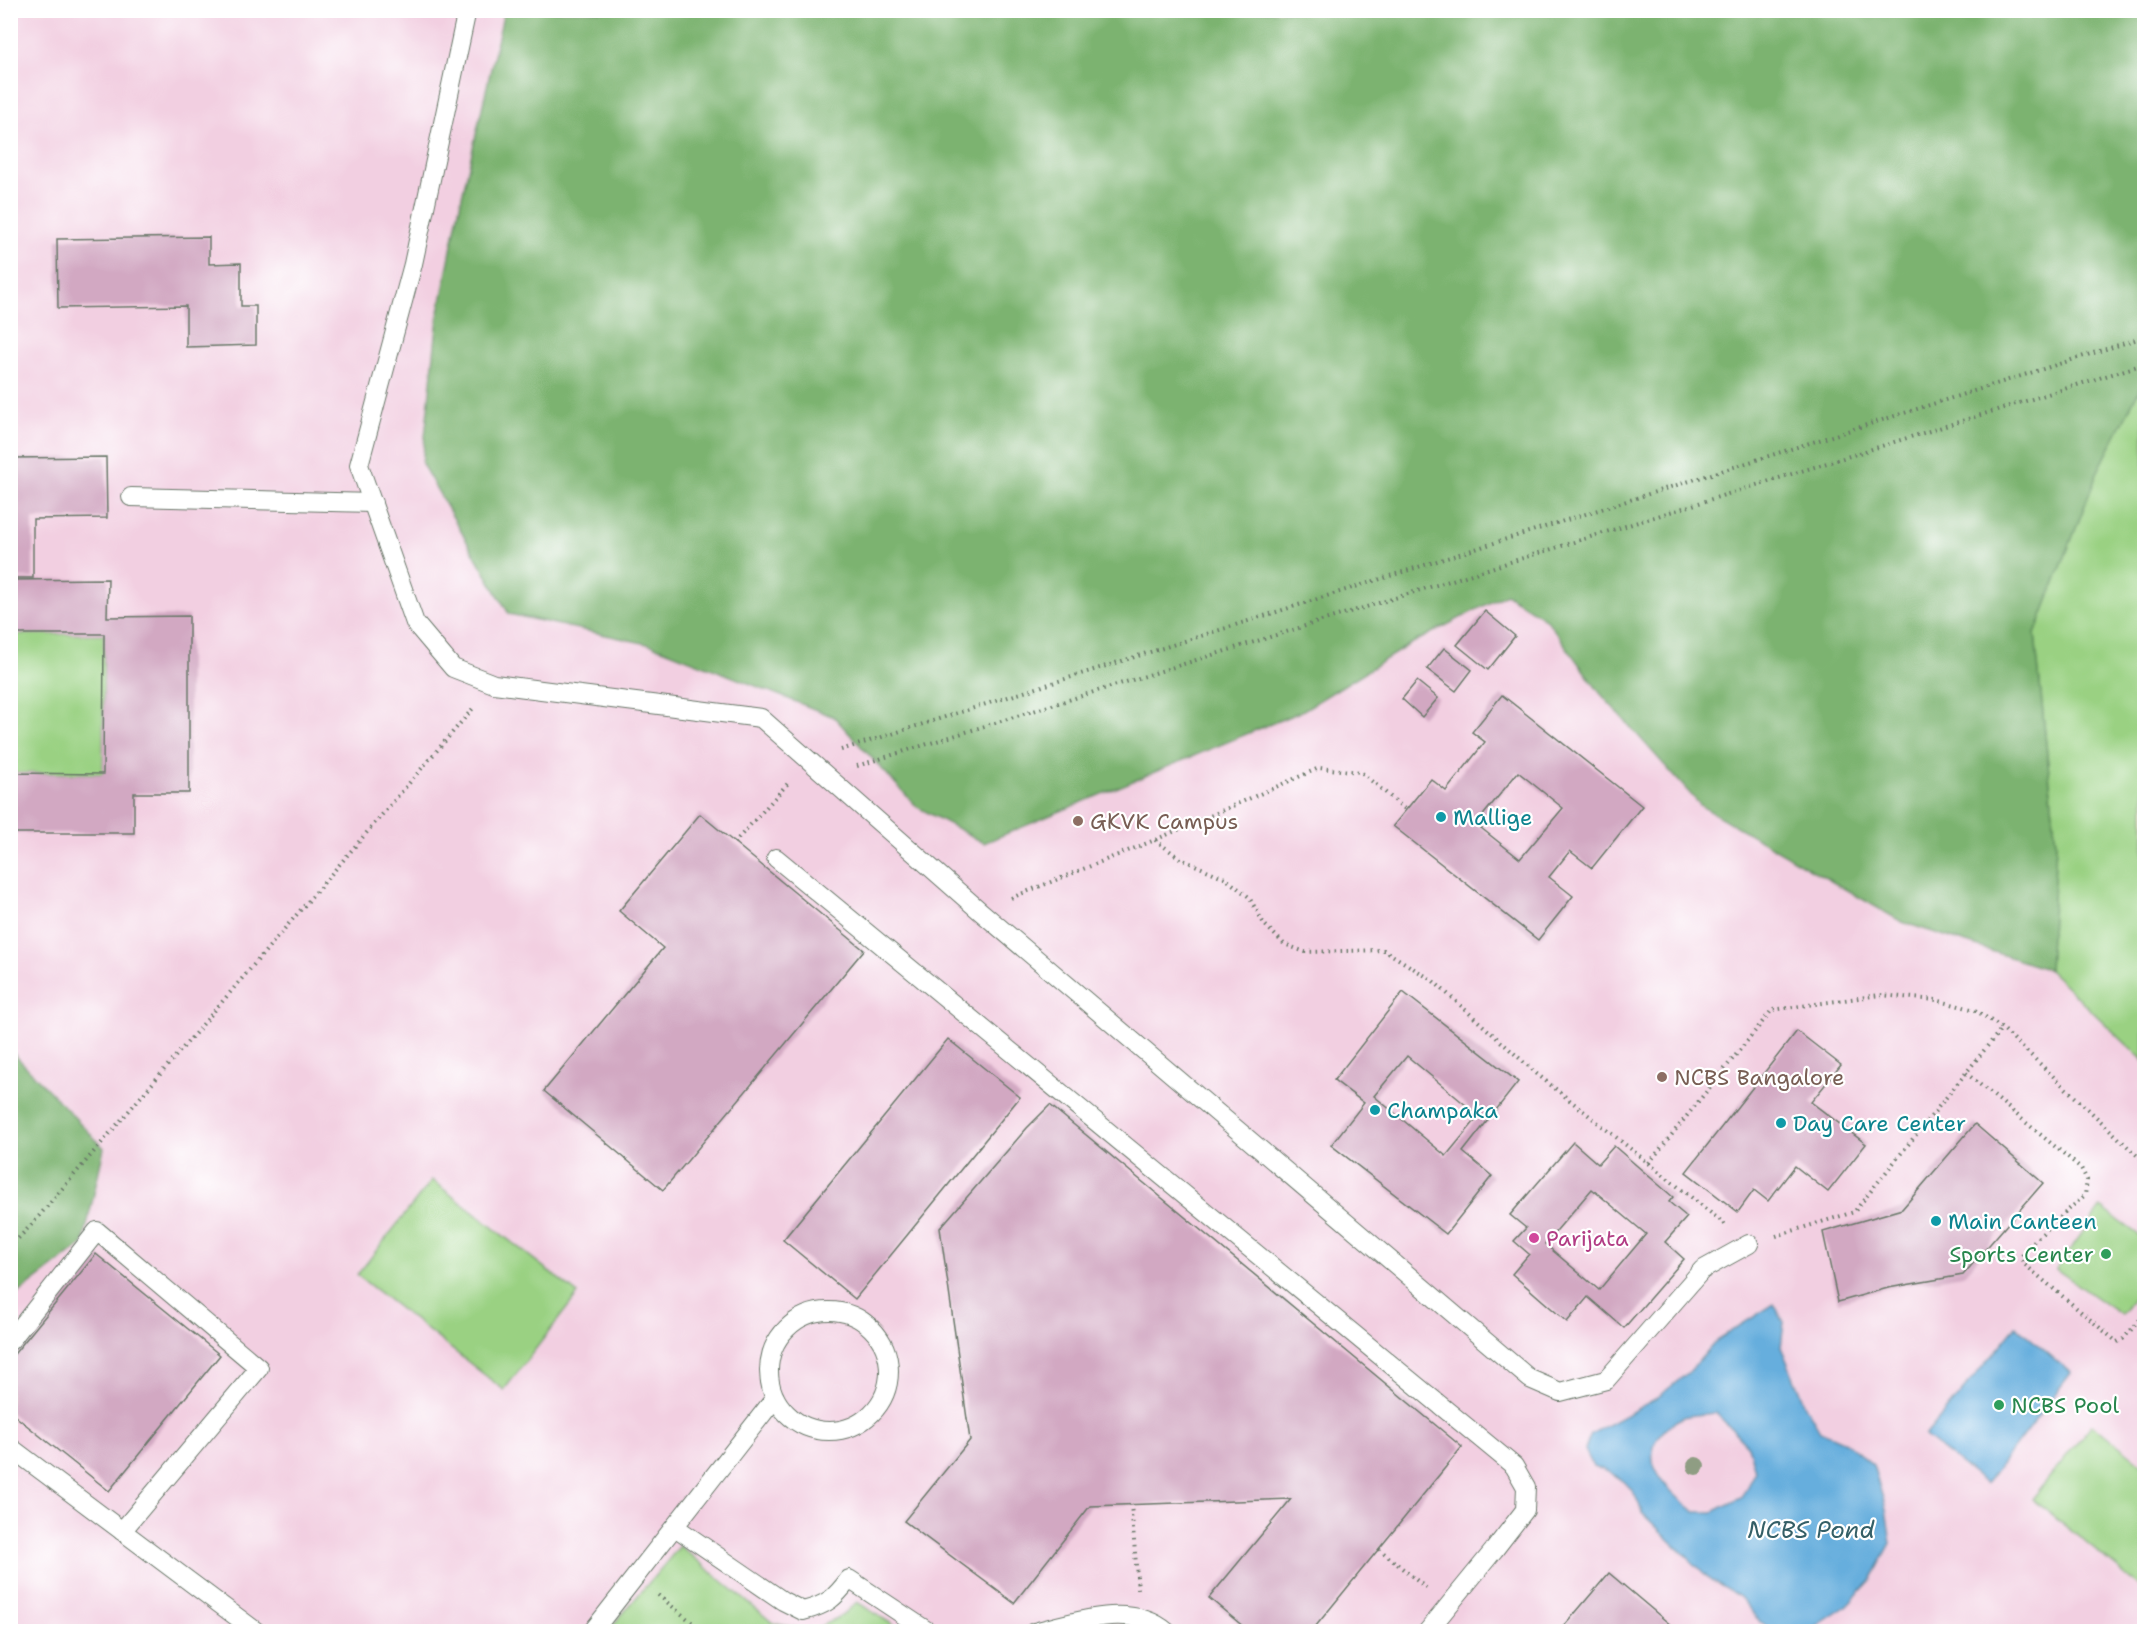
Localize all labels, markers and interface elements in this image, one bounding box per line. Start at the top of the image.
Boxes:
place label: Mallige [1453,803,1532,832]
place label: GKVK Campus [1090,807,1238,836]
marker: Mallige [1434,810,1448,824]
marker: GKVK Campus [1071,814,1085,828]
place label: NCBS Bangalore [1674,1063,1845,1092]
marker: NCBS Bangalore [1655,1070,1669,1084]
place label: Champaka [1387,1096,1498,1125]
marker: Champaka [1368,1103,1382,1117]
place label: Day Care Center [1793,1109,1966,1138]
marker: Day Care Center [1774,1116,1788,1130]
place label: Main Canteen [1948,1207,2097,1236]
marker: Main Canteen [1929,1214,1943,1228]
place label: Parijata [1546,1224,1629,1253]
marker: Parijata [1527,1231,1541,1245]
place label: Sports Center [1949,1240,2094,1269]
marker: Sports Center [2099,1247,2113,1261]
place label: NCBS Pool [2011,1391,2119,1420]
marker: NCBS Pool [1992,1398,2006,1412]
water label: NCBS Pond [1747,1514,1875,1546]

